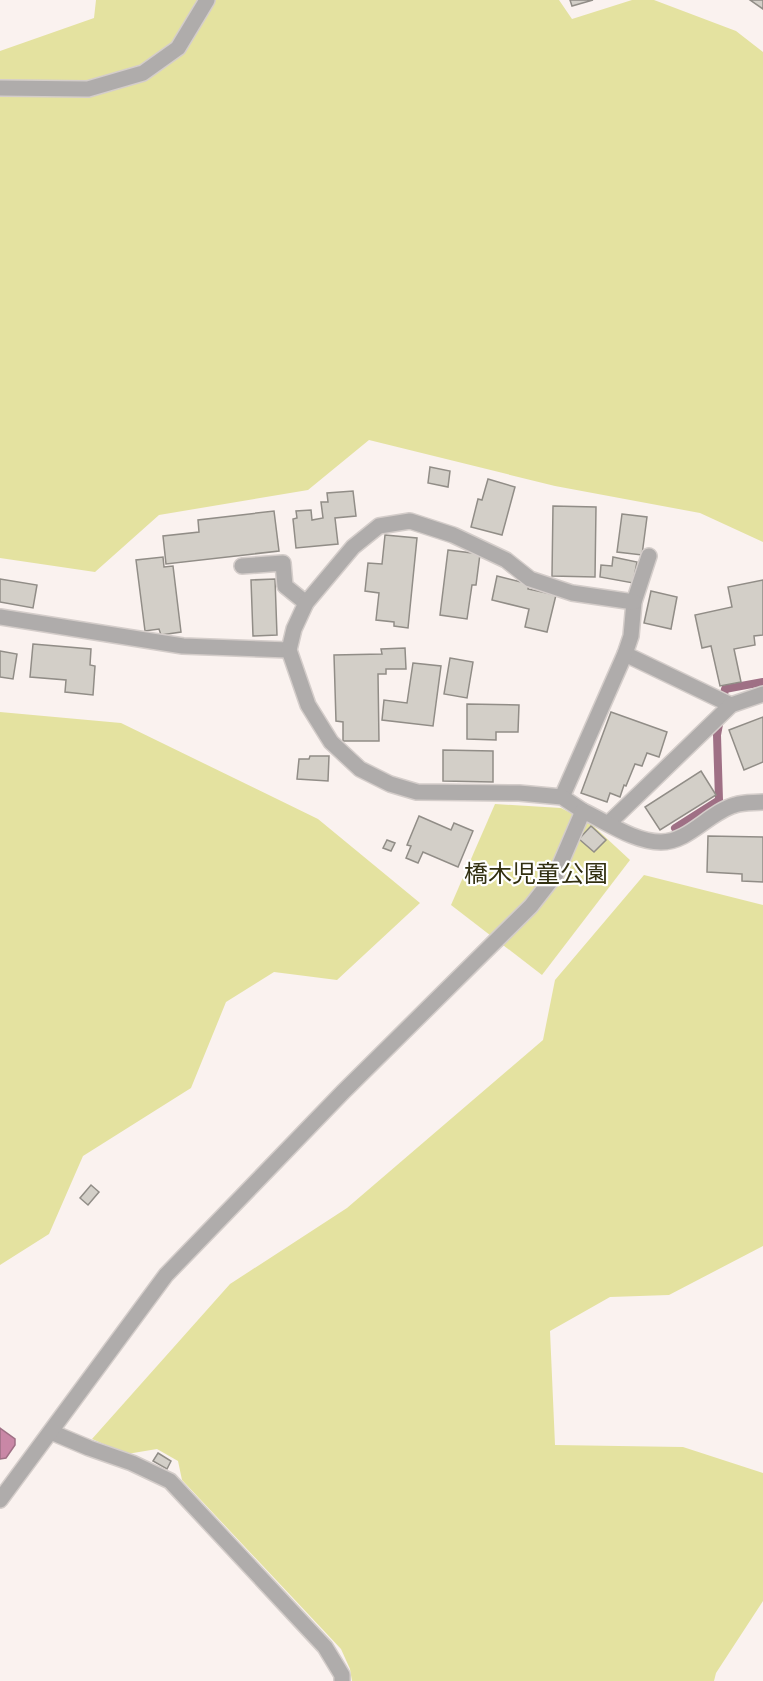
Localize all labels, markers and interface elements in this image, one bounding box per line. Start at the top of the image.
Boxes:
park label: 橋木児童公園 [464,861,608,887]

